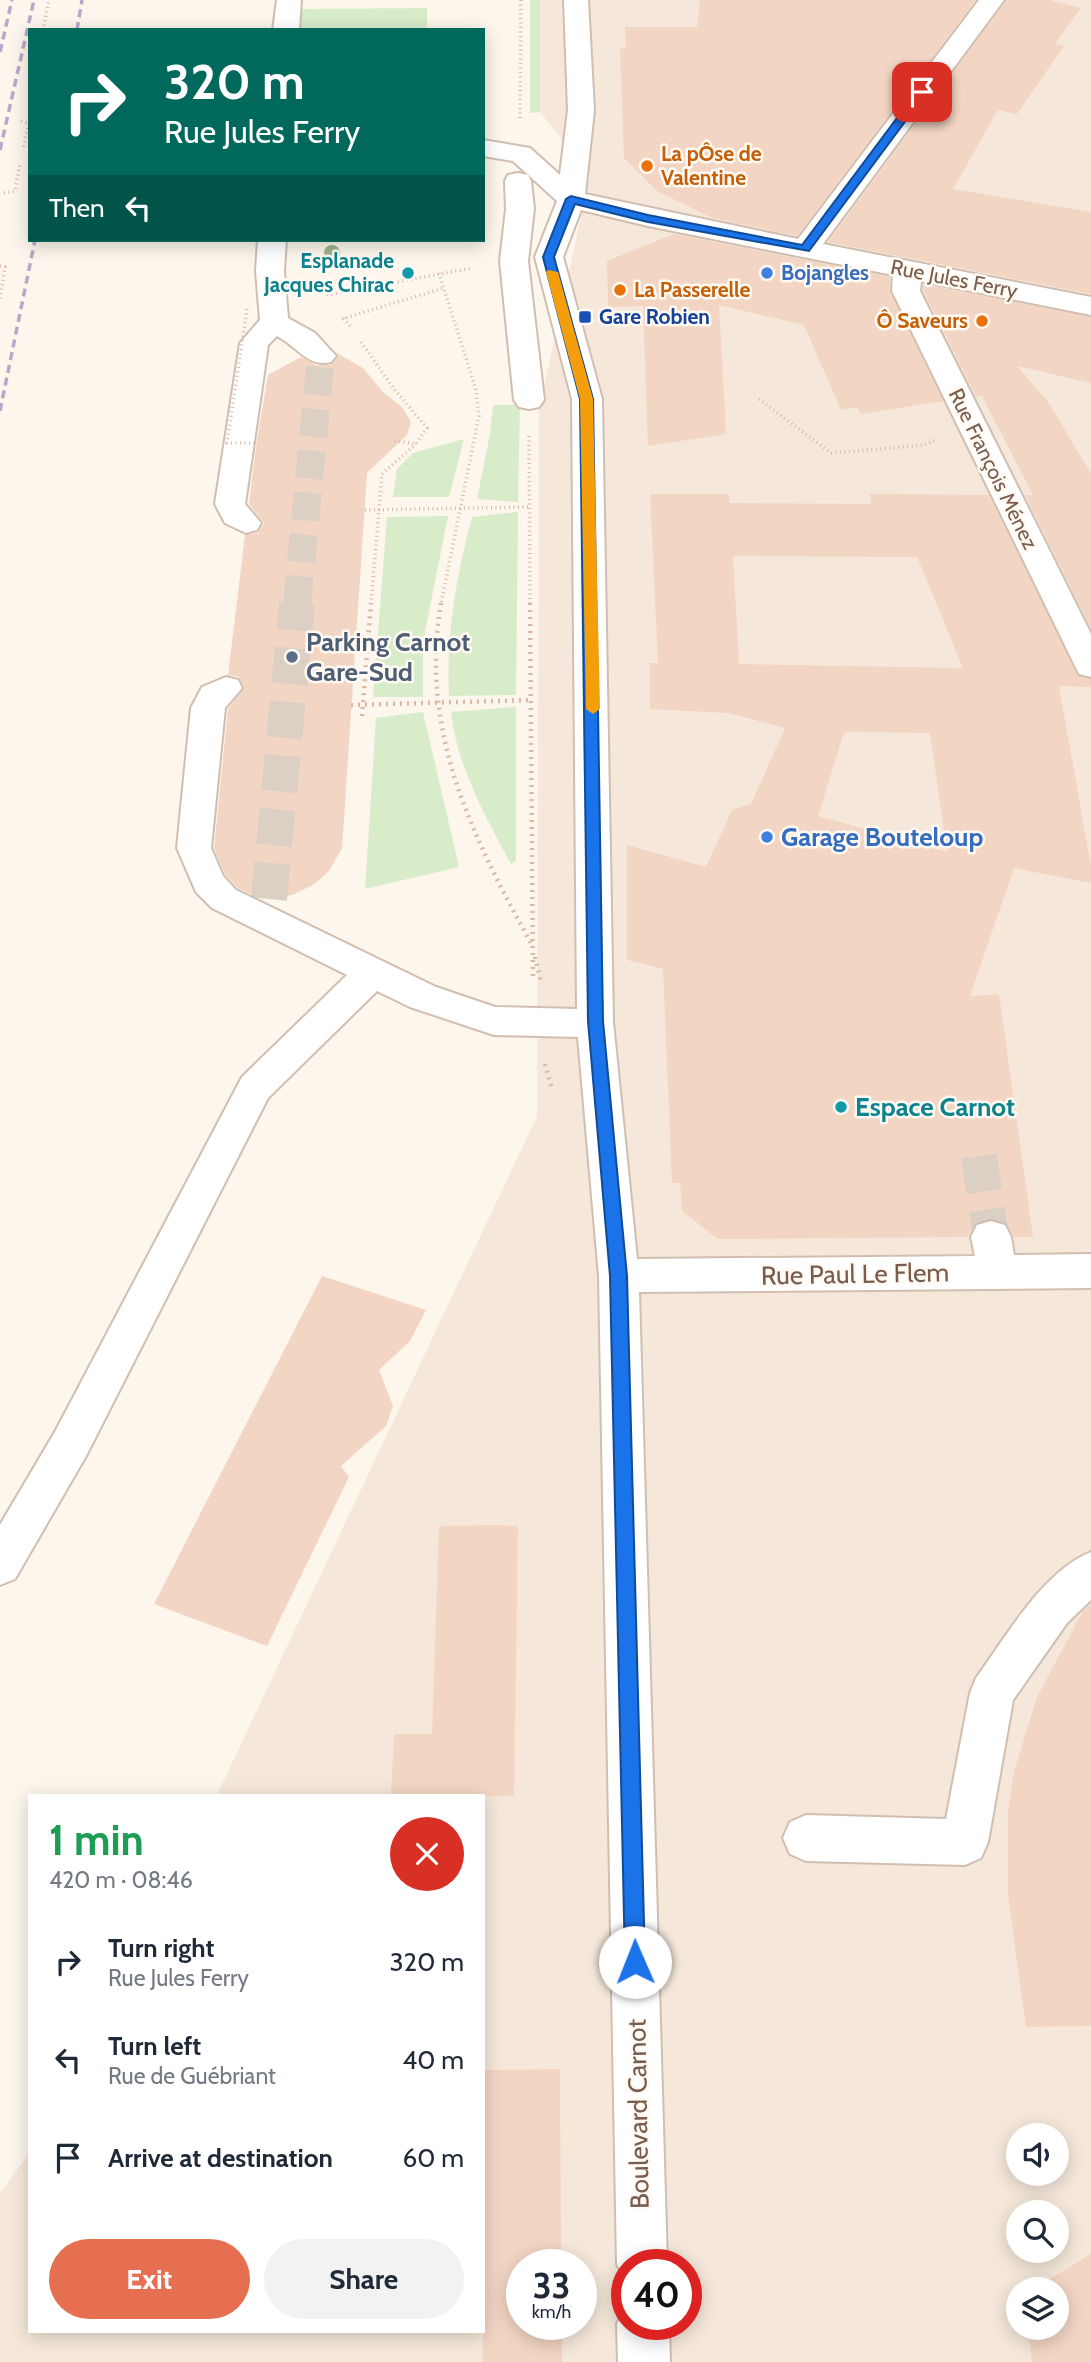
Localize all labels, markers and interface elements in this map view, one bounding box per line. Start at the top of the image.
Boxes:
text: 320 m [164,52,305,111]
icon: right [49,56,140,147]
pin [892,62,952,122]
icon: arrive [903,73,941,111]
text: Rue Jules Ferry [164,112,360,151]
place label: La pÔse de Valentine [661,141,762,190]
marker: La pÔse de Valentine [639,158,655,174]
icon: left [119,189,157,227]
text: Then [49,192,105,224]
place label: Esplanade Jacques Chirac [263,248,394,297]
street label: Rue Jules Ferry [889,254,1020,303]
place label: Bojangles [781,260,869,285]
marker: Esplanade Jacques Chirac [400,265,416,281]
marker: Bojangles [759,265,775,281]
place label: La Passerelle [634,277,750,302]
marker: La Passerelle [612,282,628,298]
place label: Gare Robien [599,304,710,329]
place label: Ô Saveurs [877,308,968,333]
marker: Gare Robien [577,309,593,325]
marker: Ô Saveurs [974,313,990,329]
street label: Rue François Ménez [944,384,1043,553]
place label: Parking Carnot Gare-Sud [306,626,470,688]
marker: Parking Carnot Gare-Sud [284,649,300,665]
place label: Garage Bouteloup [781,821,983,853]
marker: Garage Bouteloup [759,829,775,845]
place label: Espace Carnot [855,1091,1015,1123]
marker: Espace Carnot [833,1099,849,1115]
street label: Rue Paul Le Flem [761,1256,949,1292]
text: 1 min [49,1814,144,1866]
button: close [390,1817,464,1891]
text: 420 m · 08:46 [49,1866,193,1894]
position arrow [598,1925,672,1999]
text: Turn right [108,1932,214,1964]
icon: right [49,1943,87,1981]
text: 320 m [390,1946,464,1978]
text: Rue Jules Ferry [108,1964,249,1992]
street label: Boulevard Carnot [620,2018,656,2209]
text: Turn left [108,2030,201,2062]
icon: left [49,2041,87,2079]
text: 40 m [402,2044,464,2076]
text: Rue de Guébriant [108,2062,276,2090]
map controls [1006,2123,1069,2340]
button: sound [1006,2123,1069,2186]
icon: arrive [49,2139,87,2177]
text: Arrive at destination [108,2142,333,2174]
text: 60 m [402,2142,464,2174]
button: search [1006,2200,1069,2263]
button: Exit [49,2239,250,2319]
button: Share [264,2239,464,2319]
speed limit sign: 40 [611,2249,702,2340]
text: 33 [533,2264,570,2307]
button: layers [1006,2277,1069,2340]
text: km/h [532,2301,571,2323]

